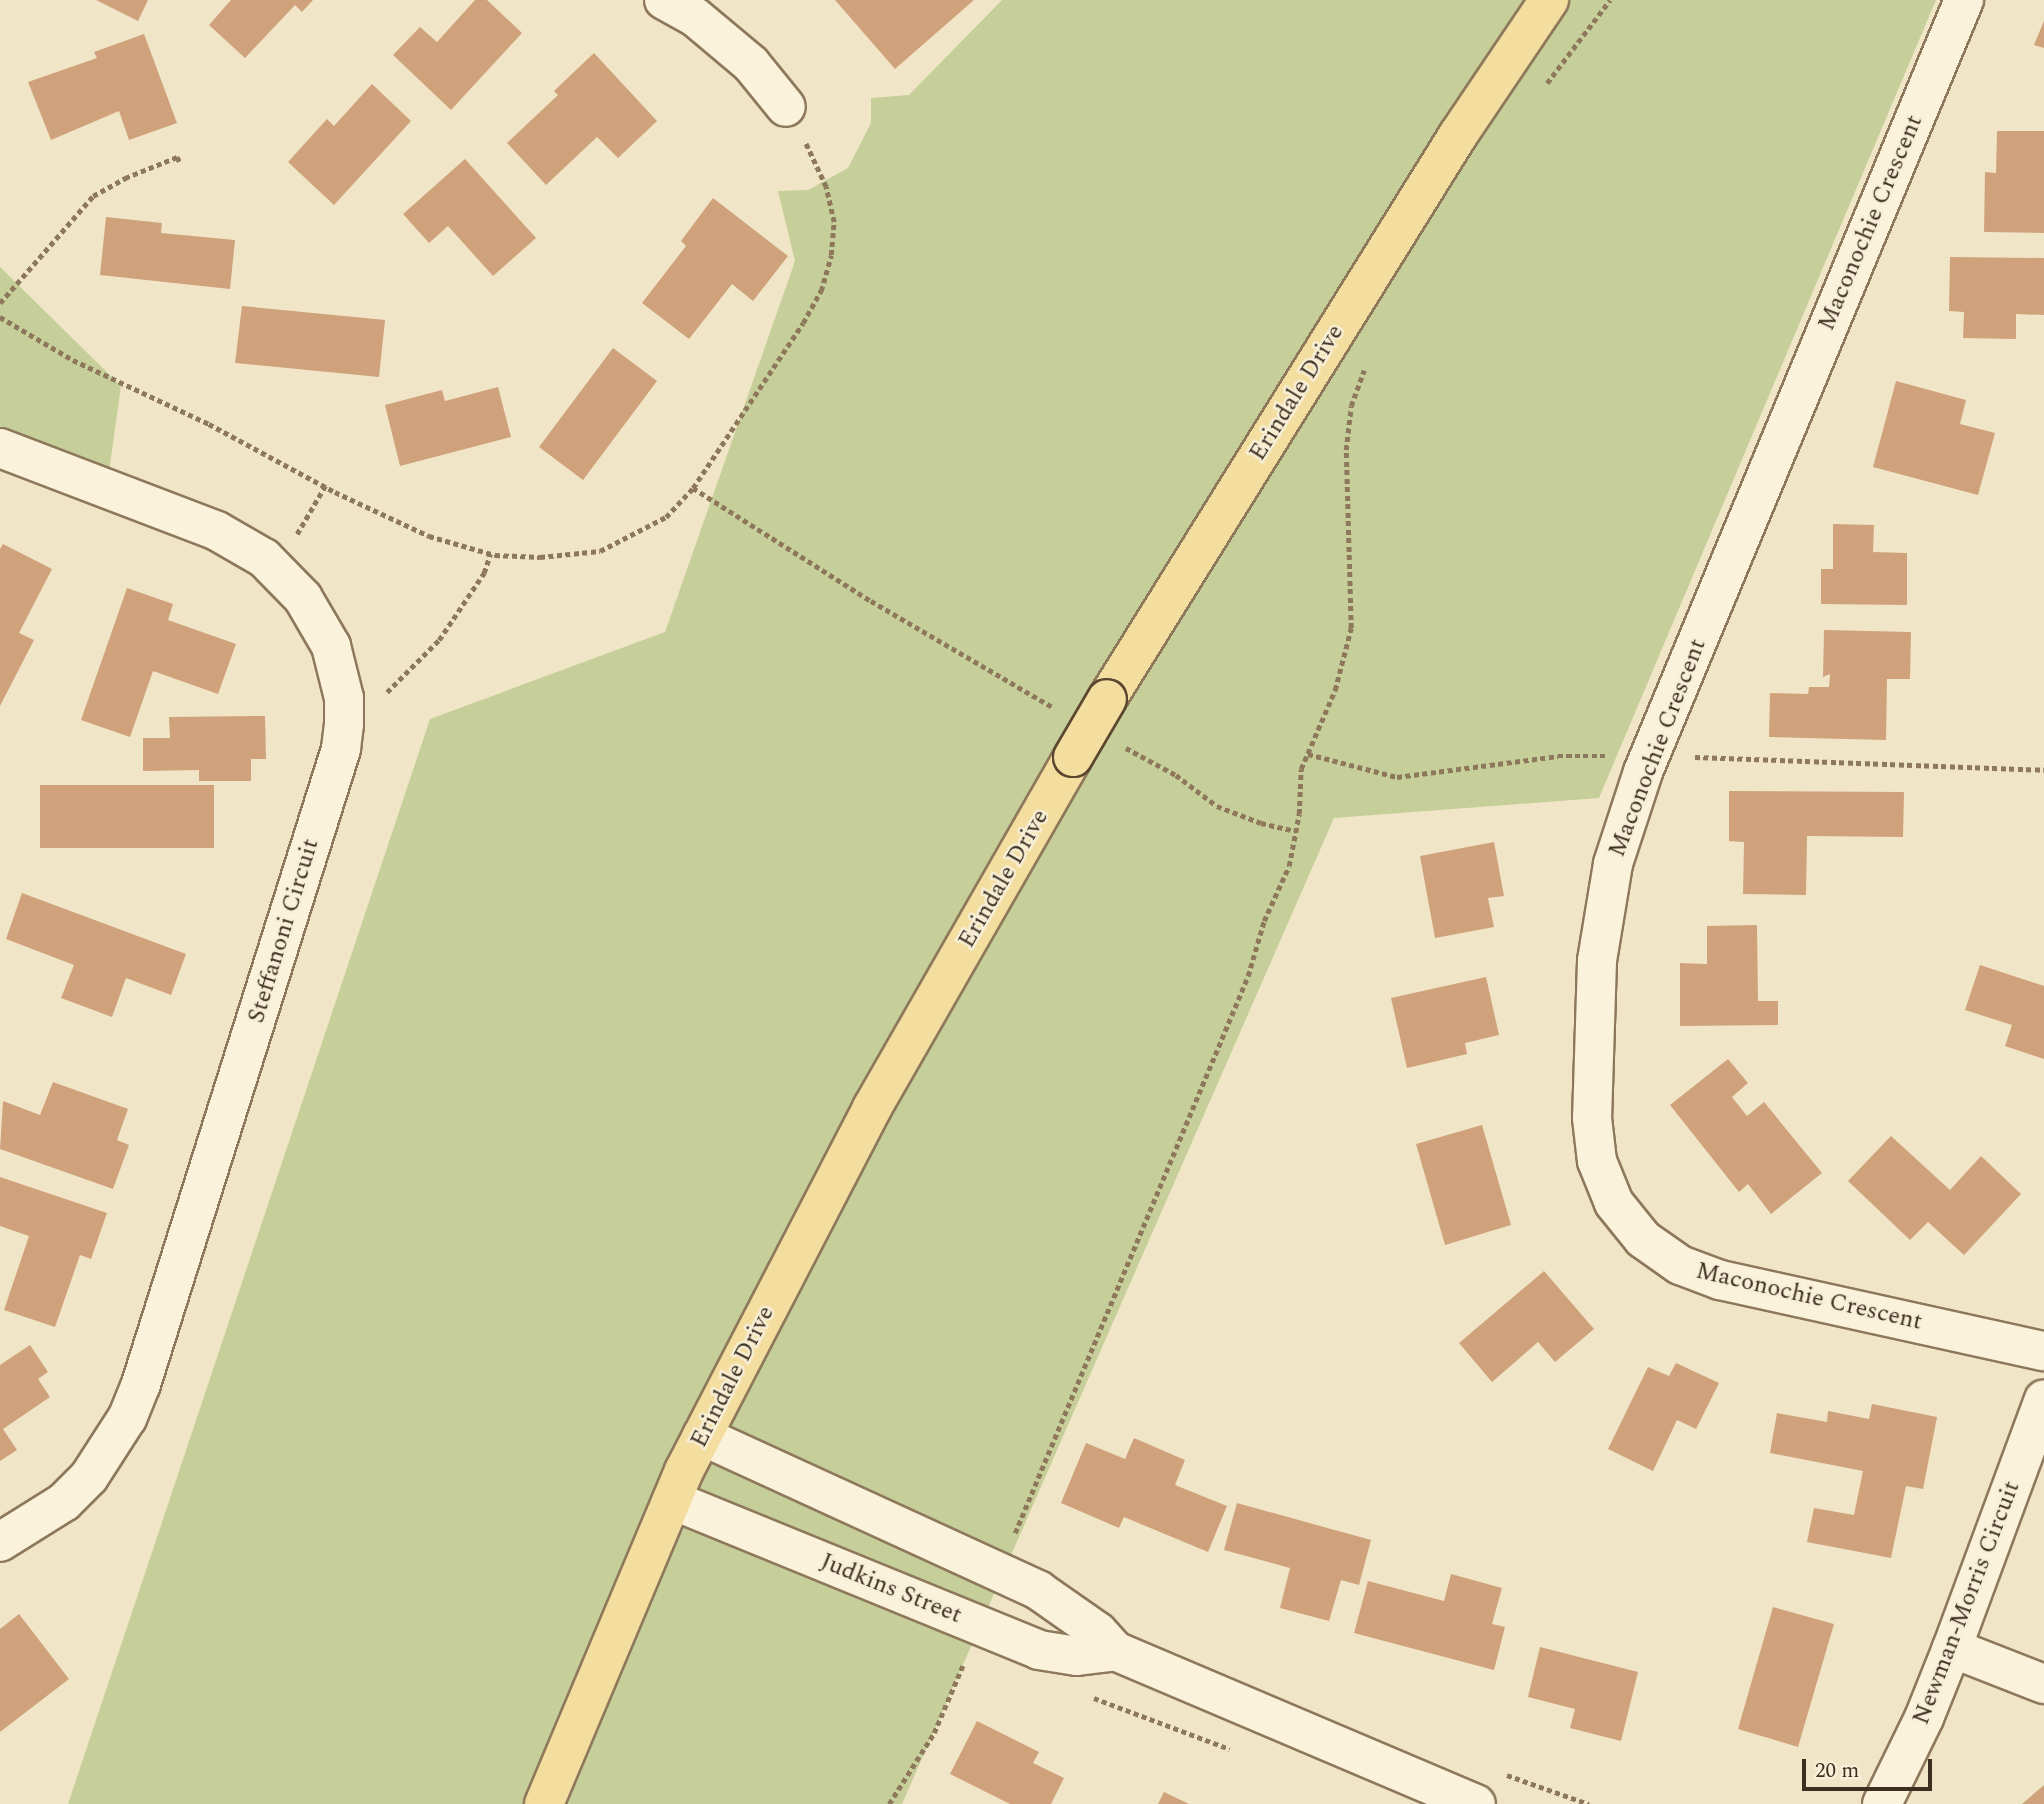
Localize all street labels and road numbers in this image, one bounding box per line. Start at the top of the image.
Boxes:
street label: Maconochie Crescent [1813,111,1929,335]
street label: Erindale Drive [1244,320,1350,466]
street label: Maconochie Crescent [1603,635,1713,861]
street label: Erindale Drive [953,805,1055,953]
street label: Steffanoni Circuit [242,835,326,1027]
street label: Maconochie Crescent [1693,1257,1925,1337]
street label: Erindale Drive [685,1301,781,1453]
street label: Newman-Morris Circuit [1907,1477,2027,1729]
street label: Judkins Street [816,1548,966,1630]

